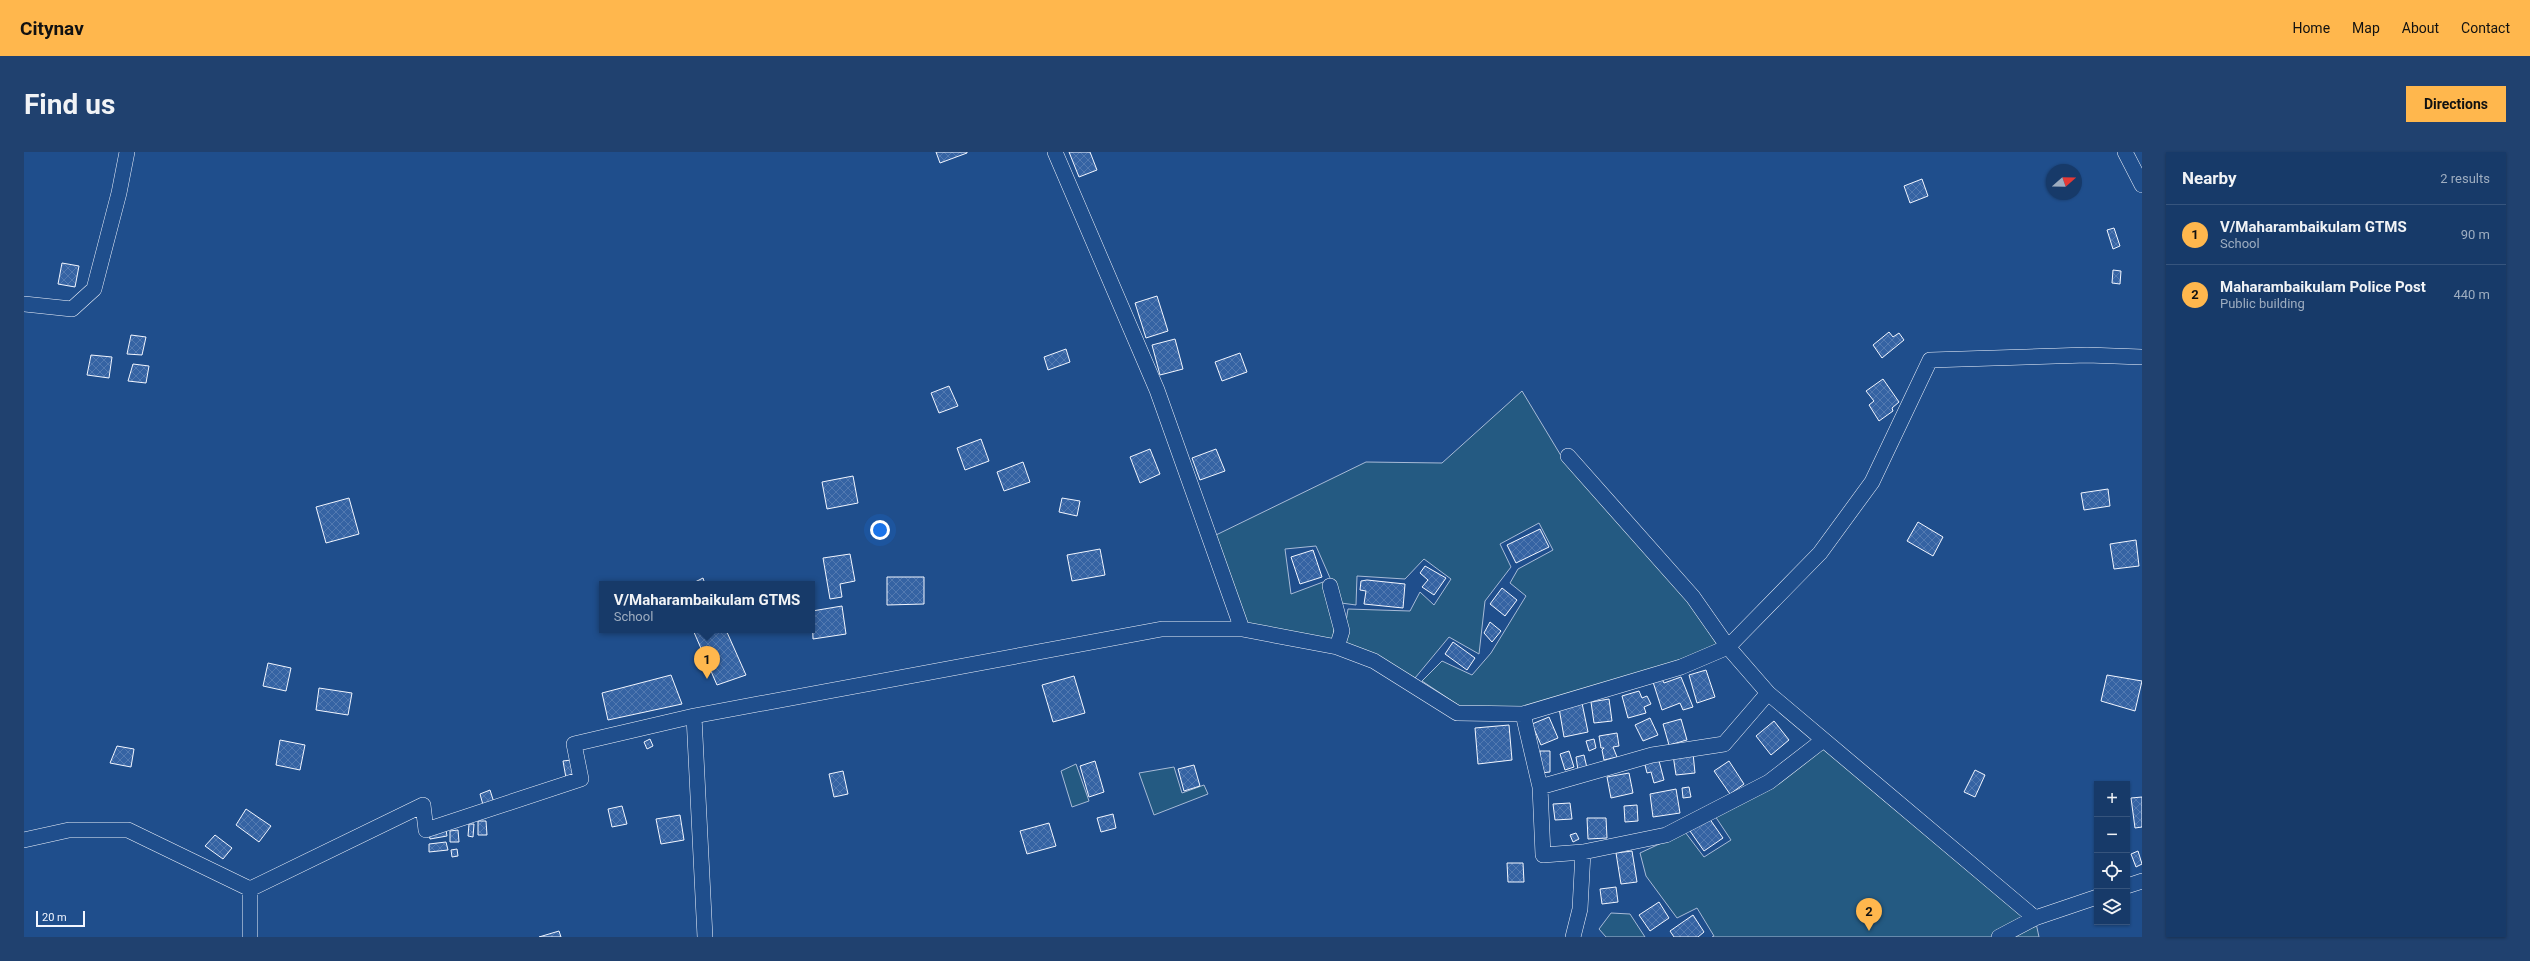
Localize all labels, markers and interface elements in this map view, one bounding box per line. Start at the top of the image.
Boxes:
text: Citynav [20,17,84,40]
text: Home [2292,20,2330,36]
text: Map [2352,20,2380,36]
text: About [2402,20,2439,36]
text: Contact [2461,20,2510,36]
button: Directions [2406,86,2506,122]
text: Find us [24,88,115,121]
north arrow [2046,164,2082,200]
text: Nearby [2182,168,2237,188]
text: 2 results [2440,171,2490,186]
text: V/Maharambaikulam GTMS [2220,218,2407,236]
text: 1 [2191,227,2199,242]
text: 90 m [2461,227,2490,242]
text: School [2220,236,2260,251]
text: Maharambaikulam Police Post [2220,278,2426,296]
text: 2 [2191,287,2199,302]
text: 440 m [2453,287,2490,302]
text: Public building [2220,296,2305,311]
your location [870,520,890,540]
popup [599,581,815,633]
text: V/Maharambaikulam GTMS [614,591,800,609]
text: School [614,609,653,624]
pin: 1 [694,646,720,679]
map controls [2094,781,2130,925]
button: + [2094,781,2130,817]
button: − [2094,817,2130,853]
button: locate [2094,853,2130,889]
button: layers [2094,889,2130,925]
pin: 2 [1856,898,1882,931]
scale bar [36,909,85,928]
text: 20 m [42,911,67,924]

